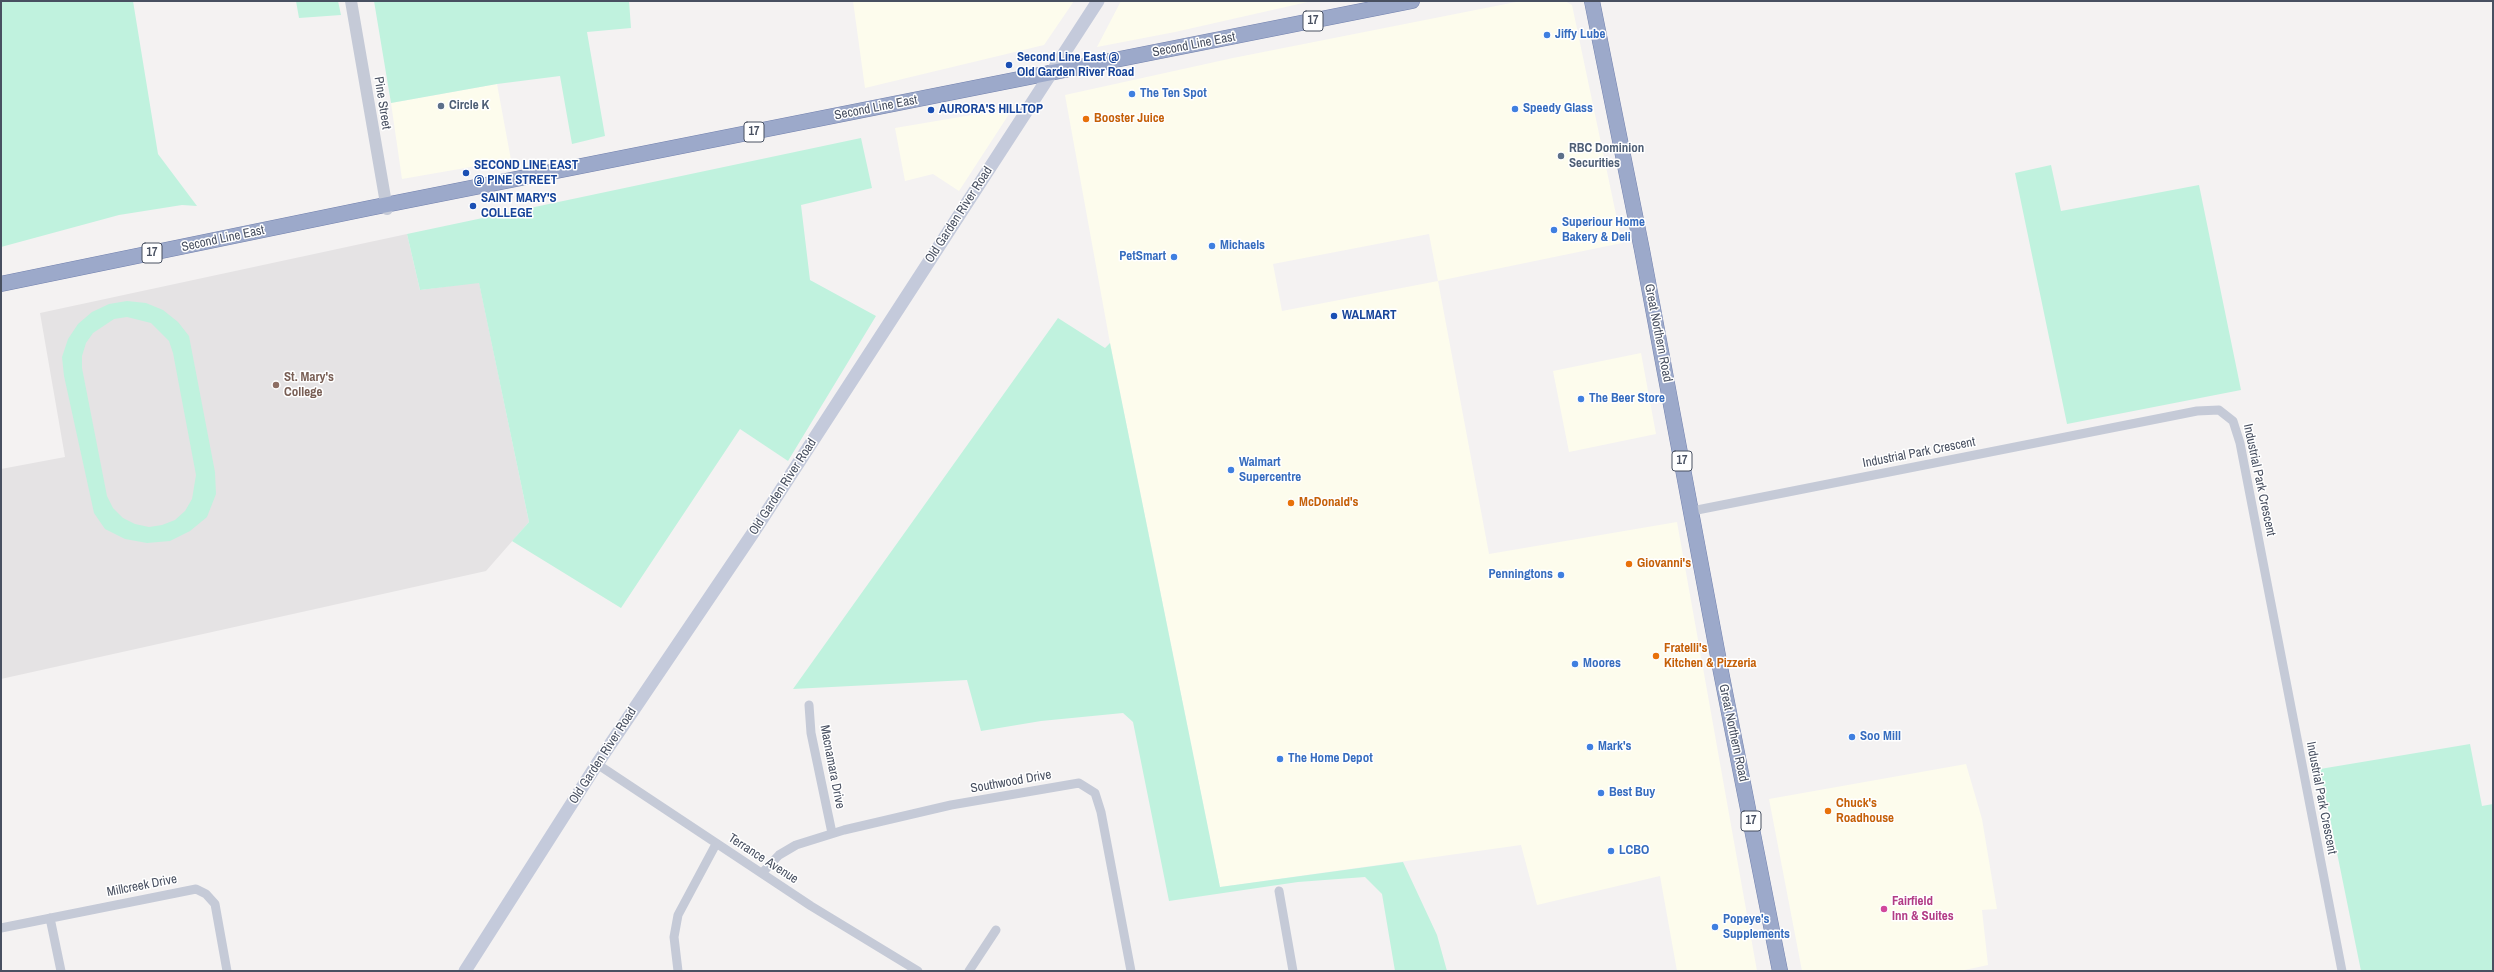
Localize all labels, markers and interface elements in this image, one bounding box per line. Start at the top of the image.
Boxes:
road number: 17 [1303,11,1323,31]
place label: Jiffy Lube [1555,27,1605,43]
street label: Second Line East [1151,29,1237,61]
marker: Jiffy Lube [1542,30,1552,40]
place label: Second Line East @ Old Garden River Road [1017,50,1134,81]
marker: Second Line East @ Old Garden River Road [1004,60,1014,70]
street label: Pine Street [370,75,394,131]
place label: The Ten Spot [1140,86,1207,102]
marker: The Ten Spot [1127,89,1137,99]
street label: Second Line East [833,92,919,124]
place label: Circle K [449,98,489,114]
marker: Circle K [436,101,446,111]
place label: Speedy Glass [1523,101,1593,117]
place label: AURORA'S HILLTOP [939,102,1043,118]
marker: Speedy Glass [1510,104,1520,114]
marker: AURORA'S HILLTOP [926,105,936,115]
place label: Booster Juice [1094,111,1164,127]
marker: Booster Juice [1081,114,1091,124]
road number: 17 [744,122,764,142]
place label: RBC Dominion Securities [1569,141,1644,172]
marker: RBC Dominion Securities [1556,151,1566,161]
place label: SECOND LINE EAST @ PINE STREET [474,158,578,189]
street label: Old Garden River Road [922,164,996,266]
marker: SECOND LINE EAST @ PINE STREET [461,168,471,178]
place label: SAINT MARY'S COLLEGE [481,191,557,222]
marker: SAINT MARY'S COLLEGE [468,201,478,211]
place label: Superiour Home Bakery & Deli [1562,215,1645,246]
street label: Second Line East [180,223,266,255]
marker: Superiour Home Bakery & Deli [1549,225,1559,235]
place label: Michaels [1220,238,1265,254]
marker: Michaels [1207,241,1217,251]
road number: 17 [142,243,162,263]
place label: PetSmart [1119,249,1166,265]
marker: PetSmart [1169,252,1179,262]
street label: Great Northern Road [1641,283,1675,383]
place label: WALMART [1342,308,1396,324]
marker: WALMART [1329,311,1339,321]
place label: St. Mary's College [284,370,334,401]
marker: St. Mary's College [271,380,281,390]
place label: The Beer Store [1589,391,1665,407]
marker: The Beer Store [1576,394,1586,404]
street label: Industrial Park Crescent [2239,422,2279,538]
street label: Industrial Park Crescent [1861,434,1977,472]
street label: Old Garden River Road [746,436,820,538]
road number: 17 [1672,451,1692,471]
place label: Walmart Supercentre [1239,455,1301,486]
marker: Walmart Supercentre [1226,465,1236,475]
place label: McDonald's [1299,495,1358,511]
marker: McDonald's [1286,498,1296,508]
place label: Giovanni's [1637,556,1691,572]
marker: Giovanni's [1624,559,1634,569]
place label: Penningtons [1488,567,1553,583]
marker: Penningtons [1556,570,1566,580]
place label: Fratelli's Kitchen & Pizzeria [1664,641,1756,672]
marker: Fratelli's Kitchen & Pizzeria [1651,651,1661,661]
place label: Moores [1583,656,1621,672]
marker: Moores [1570,659,1580,669]
street label: Great Northern Road [1715,683,1751,783]
street label: Old Garden River Road [566,705,640,807]
street label: Macnamara Drive [816,724,848,810]
place label: Soo Mill [1860,729,1901,745]
marker: Soo Mill [1847,732,1857,742]
place label: Mark's [1598,739,1631,755]
street label: Industrial Park Crescent [2302,740,2340,856]
marker: Mark's [1585,742,1595,752]
place label: The Home Depot [1288,751,1373,767]
marker: The Home Depot [1275,754,1285,764]
street label: Southwood Drive [969,767,1053,797]
place label: Best Buy [1609,785,1655,801]
marker: Best Buy [1596,788,1606,798]
place label: Chuck's Roadhouse [1836,796,1894,827]
marker: Chuck's Roadhouse [1823,806,1833,816]
road number: 17 [1741,811,1761,831]
street label: Terrance Avenue [725,831,801,887]
place label: LCBO [1619,843,1649,859]
marker: LCBO [1606,846,1616,856]
street label: Millcreek Drive [106,872,178,900]
place label: Fairfield Inn & Suites [1892,894,1954,925]
marker: Fairfield Inn & Suites [1879,904,1889,914]
place label: Popeye's Supplements [1723,912,1790,943]
marker: Popeye's Supplements [1710,922,1720,932]

